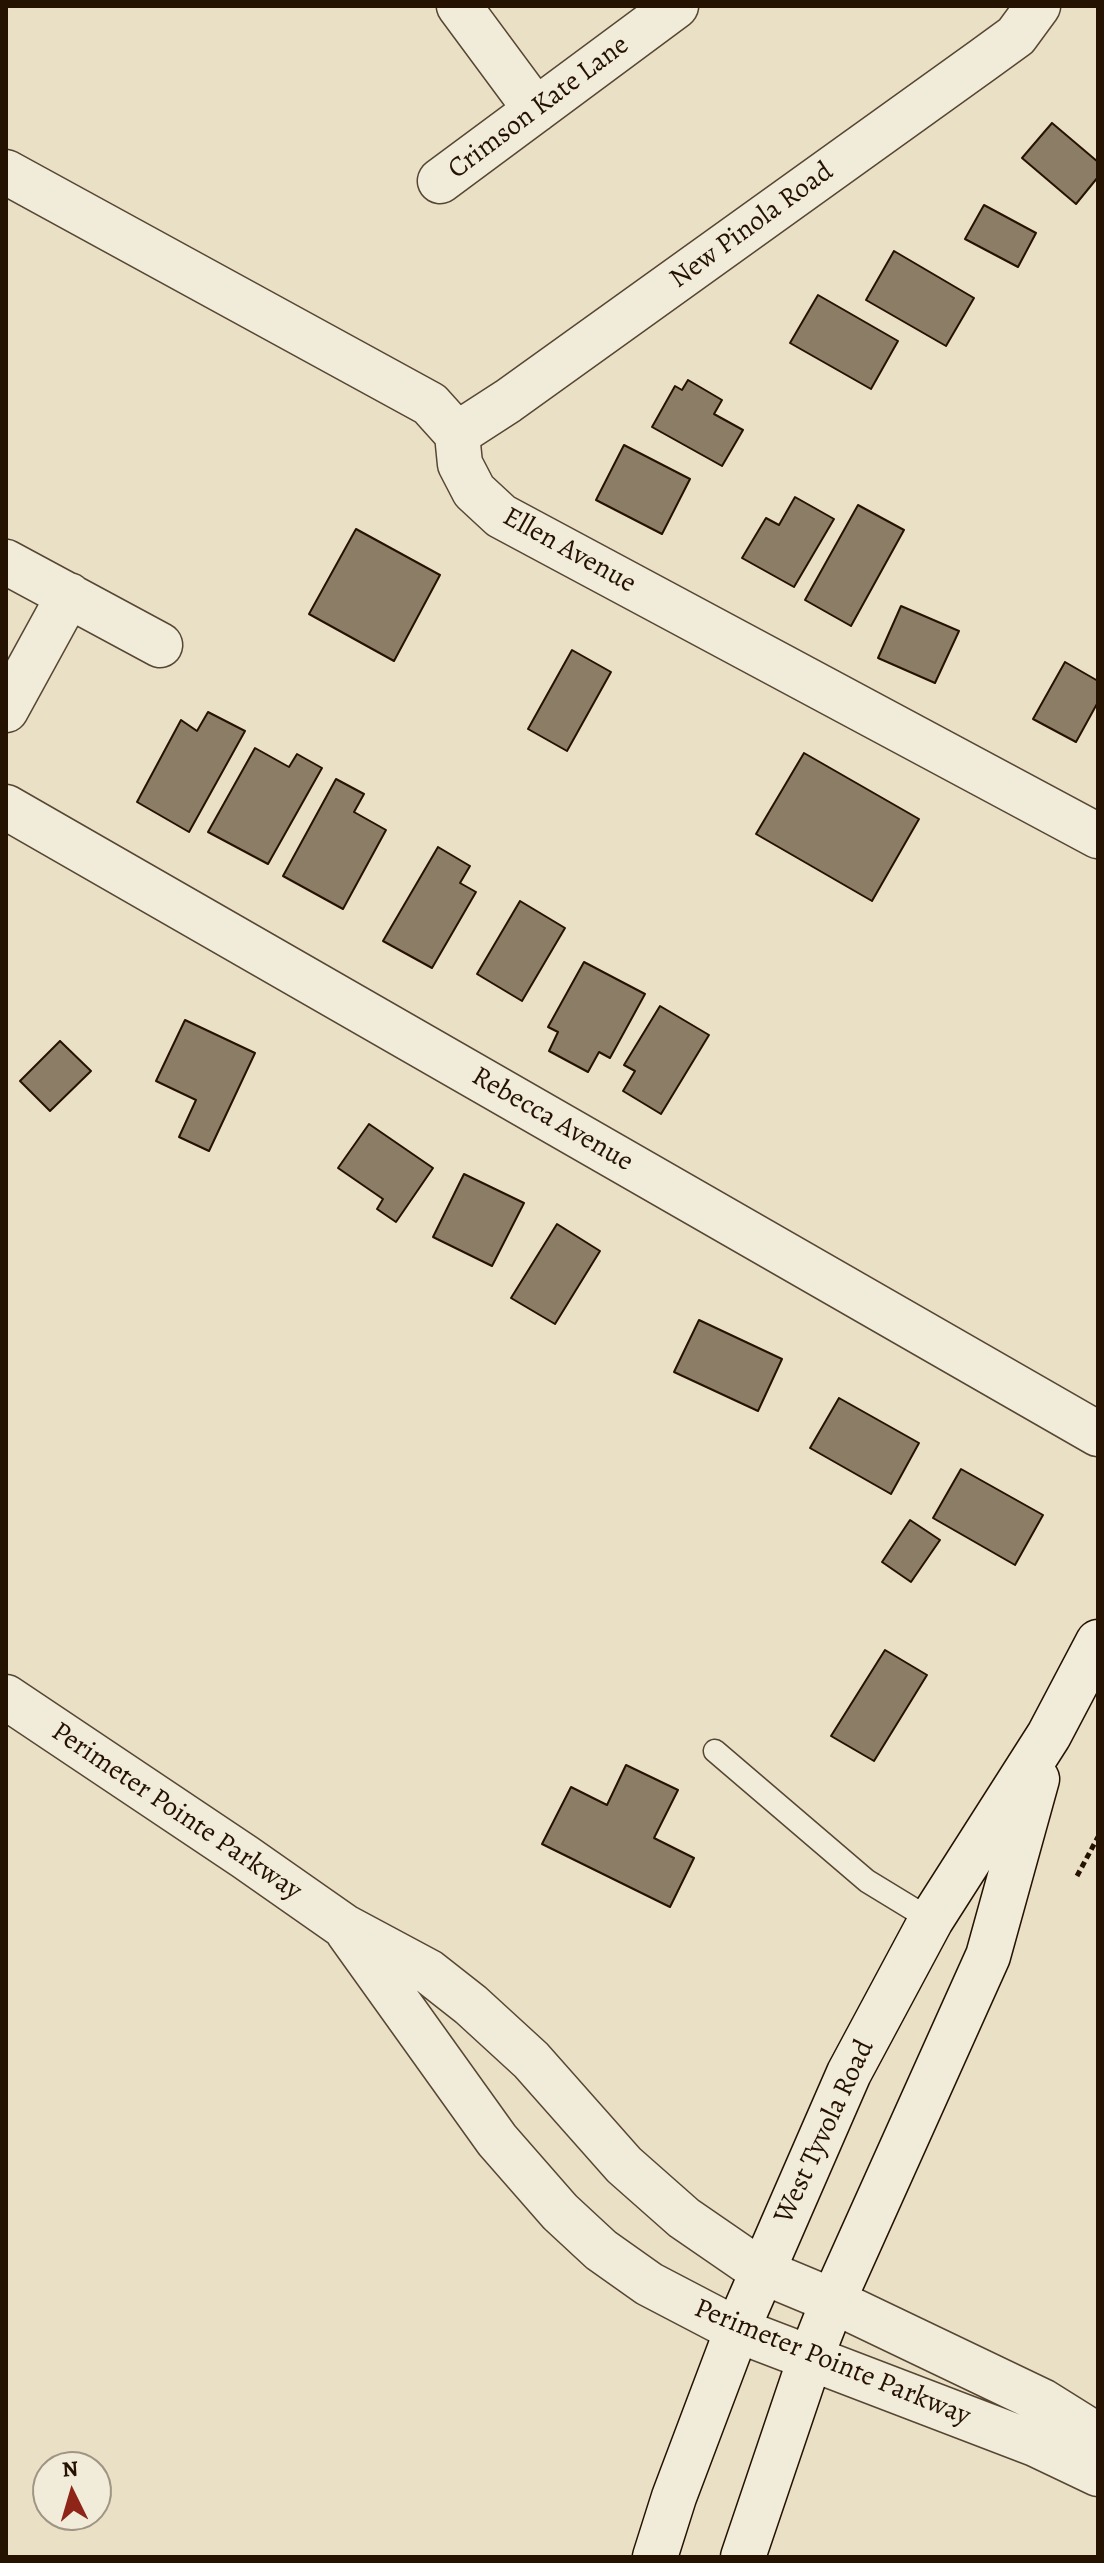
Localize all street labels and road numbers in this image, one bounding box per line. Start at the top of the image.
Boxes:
street label: Crimson Kate Lane [442,29,636,187]
street label: New Pinola Road [664,156,840,296]
street label: Ellen Avenue [497,501,641,601]
street label: Rebecca Avenue [465,1060,639,1180]
street label: Perimeter Pointe Parkway [44,1716,308,1908]
street label: West Tyvola Road [768,2035,882,2229]
street label: Perimeter Pointe Parkway [689,2292,975,2434]

